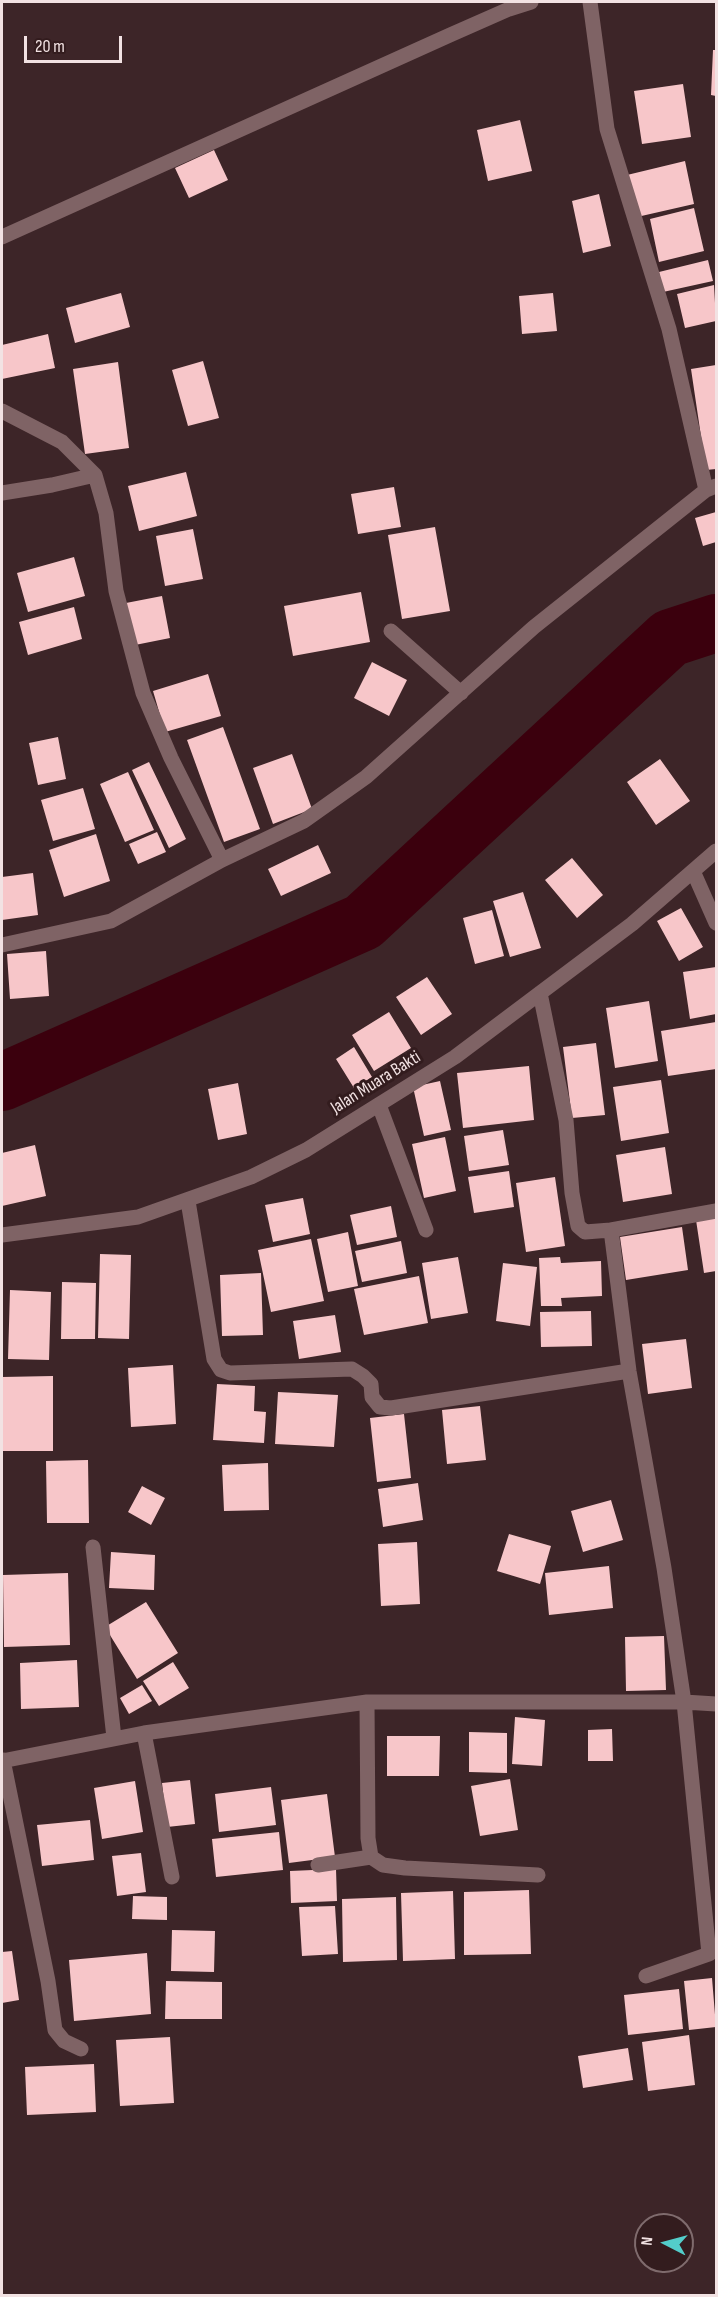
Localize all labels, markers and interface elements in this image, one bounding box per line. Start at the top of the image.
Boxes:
scale bar [27,24,124,62]
text: 20 m [35,36,65,57]
street label: Jalan Muara Bakti [327,1047,425,1119]
north arrow [634,2213,694,2273]
text: N [638,2236,657,2247]

